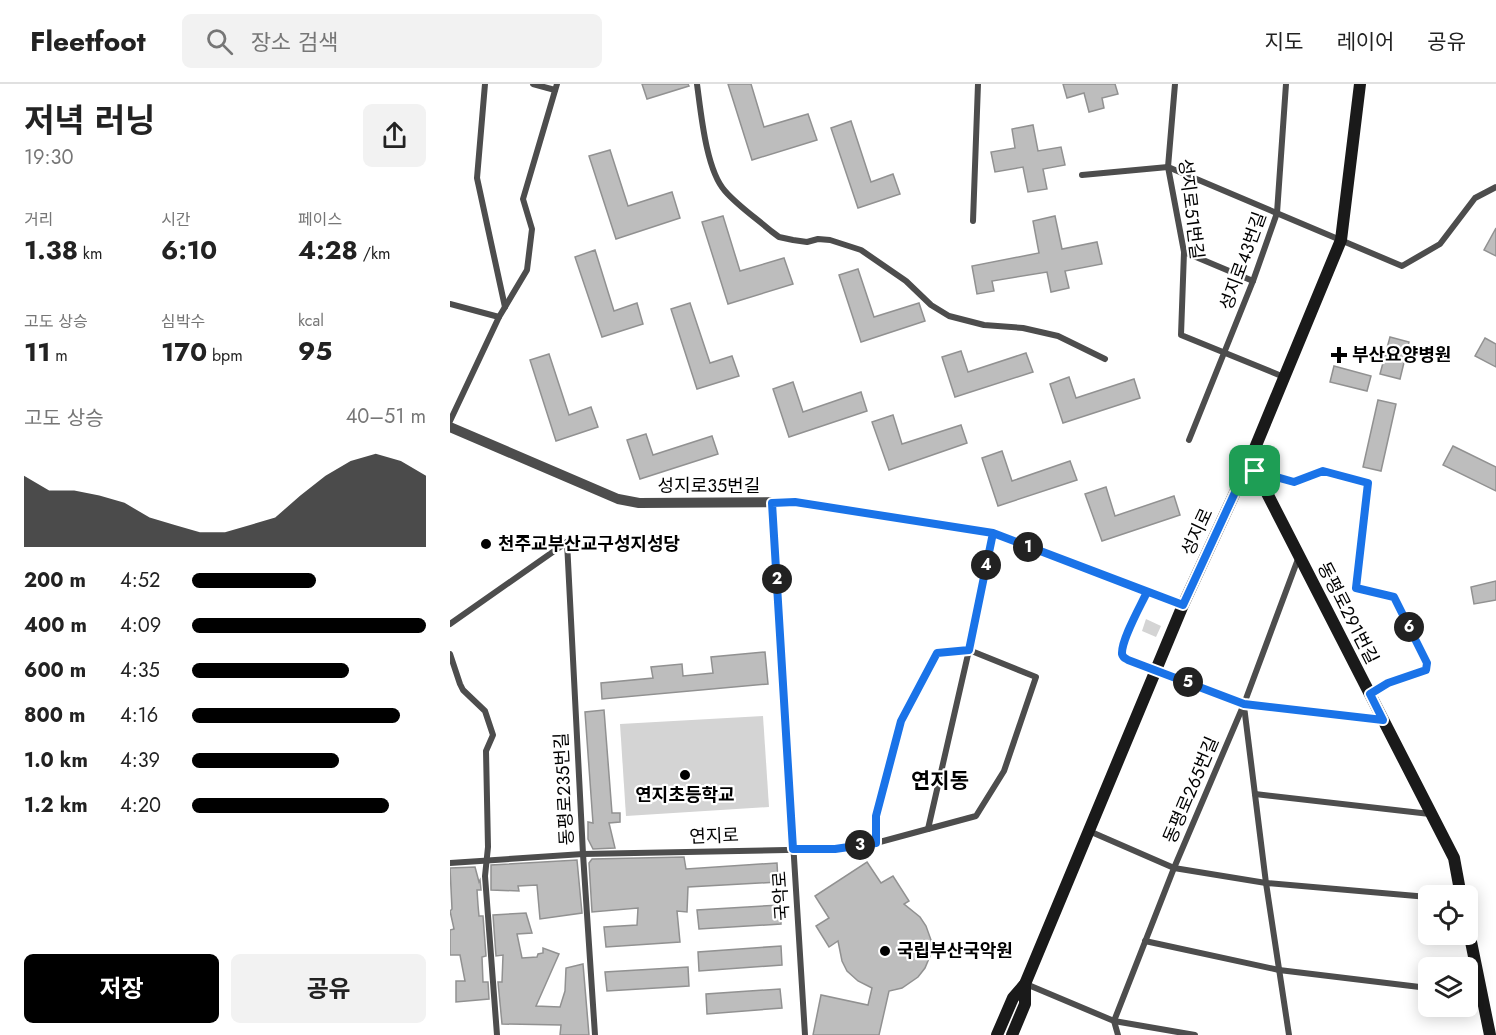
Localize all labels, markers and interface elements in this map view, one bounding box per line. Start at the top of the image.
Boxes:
search box [182,14,602,68]
text: Fleetfoot [30,21,146,62]
icon: search [203,25,236,58]
text: 장소 검색 [251,26,338,58]
text: 지도 [1265,27,1303,57]
text: 레이어 [1336,27,1394,57]
text: 공유 [1427,27,1466,57]
text: 저녁 러닝 [24,97,155,144]
button: share [363,104,426,167]
text: 19:30 [24,143,73,172]
street label: 성지로51번길 [1172,157,1210,261]
text: 거리 [24,208,53,231]
text: 시간 [161,208,190,231]
text: 페이스 [298,208,342,231]
street label: 성지로43번길 [1213,208,1273,314]
text: 1.38 [24,231,78,269]
text: 6:10 [161,231,217,269]
text: 4:28 [298,231,358,269]
text: km [78,242,102,265]
text: /km [358,242,390,265]
text: kcal [298,309,324,332]
text: 고도 상승 [24,310,88,333]
text: 심박수 [161,310,205,333]
text: 95 [298,332,332,370]
text: 11 [24,333,50,371]
text: 170 [161,333,207,371]
place label: 부산요양병원 [1352,342,1451,368]
text: m [50,344,68,367]
text: bpm [207,344,243,367]
marker: 부산요양병원 [1330,346,1348,364]
text: 40–51 m [346,402,426,431]
text: 고도 상승 [24,404,104,433]
pin [1229,445,1280,496]
icon: arrive [1238,454,1271,487]
street label: 성지로35번길 [658,473,760,499]
street label: 성지로 [1175,504,1219,560]
place label: 천주교부산교구성지성당 [498,531,680,557]
pin: 1 [1013,532,1043,562]
text: 1 [1024,535,1032,558]
marker: 천주교부산교구성지성당 [479,537,493,551]
pin: 4 [971,550,1001,580]
text: 4 [980,553,992,576]
street label: 동평로291번길 [1311,557,1385,669]
pin: 2 [762,564,792,594]
text: 200 m [24,566,86,595]
text: 4:52 [120,566,160,595]
text: 2 [772,567,782,590]
text: 400 m [24,611,87,640]
text: 4:09 [120,611,161,640]
pin: 6 [1394,612,1424,642]
text: 6 [1404,615,1414,638]
text: 600 m [24,656,86,685]
text: 4:35 [120,656,160,685]
pin: 5 [1173,667,1203,697]
text: 5 [1183,670,1193,693]
text: 800 m [24,701,85,730]
text: 4:16 [120,701,158,730]
street label: 동평로235번길 [548,732,580,846]
street label: 동평로265번길 [1157,733,1225,847]
text: 1.0 km [24,746,88,775]
text: 4:39 [120,746,160,775]
district label: 연지동 [911,766,969,796]
marker: 연지초등학교 [678,768,692,782]
place label: 연지초등학교 [635,782,735,808]
text: 1.2 km [24,791,88,820]
text: 4:20 [120,791,161,820]
street label: 연지로 [689,822,739,850]
pin: 3 [845,830,875,860]
text: 3 [855,833,865,856]
street label: 국악로 [766,870,796,922]
map controls [1418,885,1478,1017]
button: locate [1418,885,1478,945]
place label: 국립부산국악원 [897,938,1013,964]
marker: 국립부산국악원 [878,944,892,958]
button: 저장 [24,954,219,1023]
button: 공유 [231,954,426,1023]
button: layers [1418,957,1478,1017]

